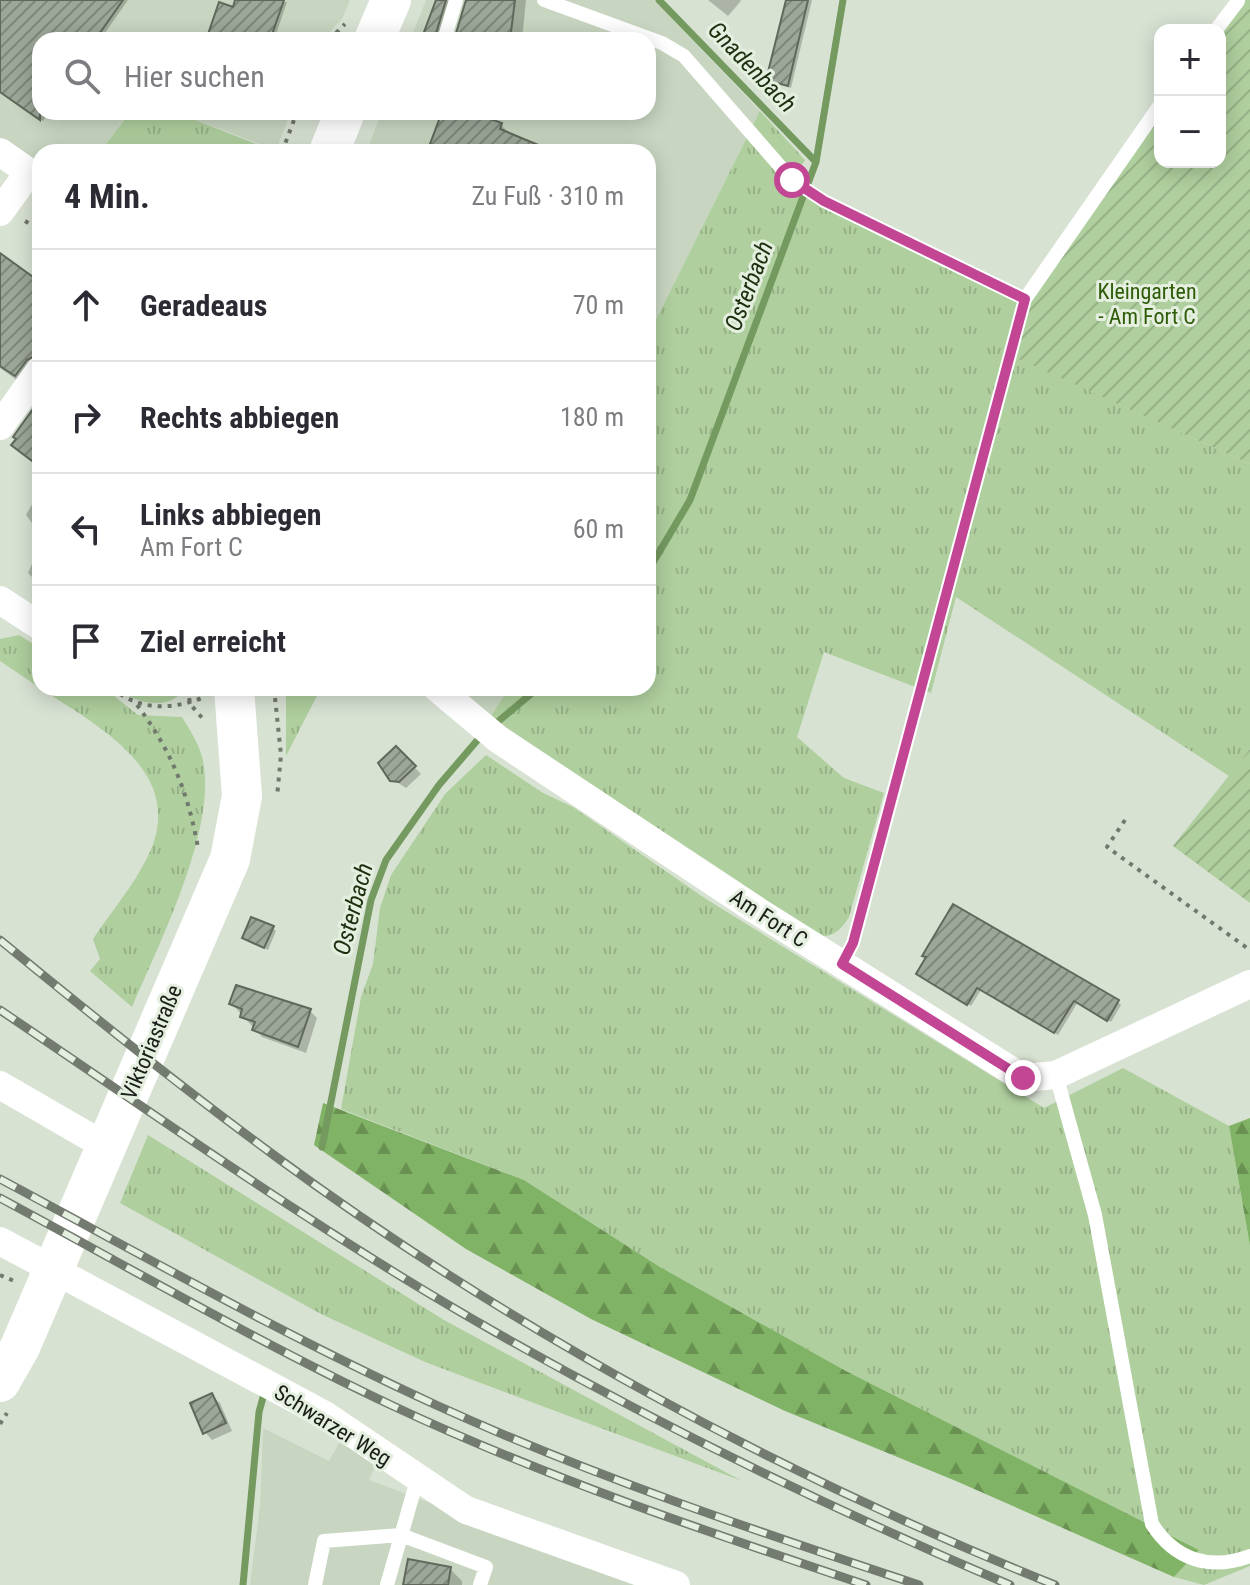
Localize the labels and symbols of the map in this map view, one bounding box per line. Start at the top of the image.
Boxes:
water label: Gnadenbach [702,16,802,118]
route start [774,162,810,198]
water label: Osterbach [719,237,779,335]
park label: Kleingarten - Am Fort C [1097,279,1197,329]
water label: Osterbach [327,860,379,958]
street label: Am Fort C [725,884,812,953]
street label: Viktoriastraße [116,981,187,1103]
route end [1005,1060,1041,1096]
street label: Schwarzer Weg [270,1380,396,1471]

